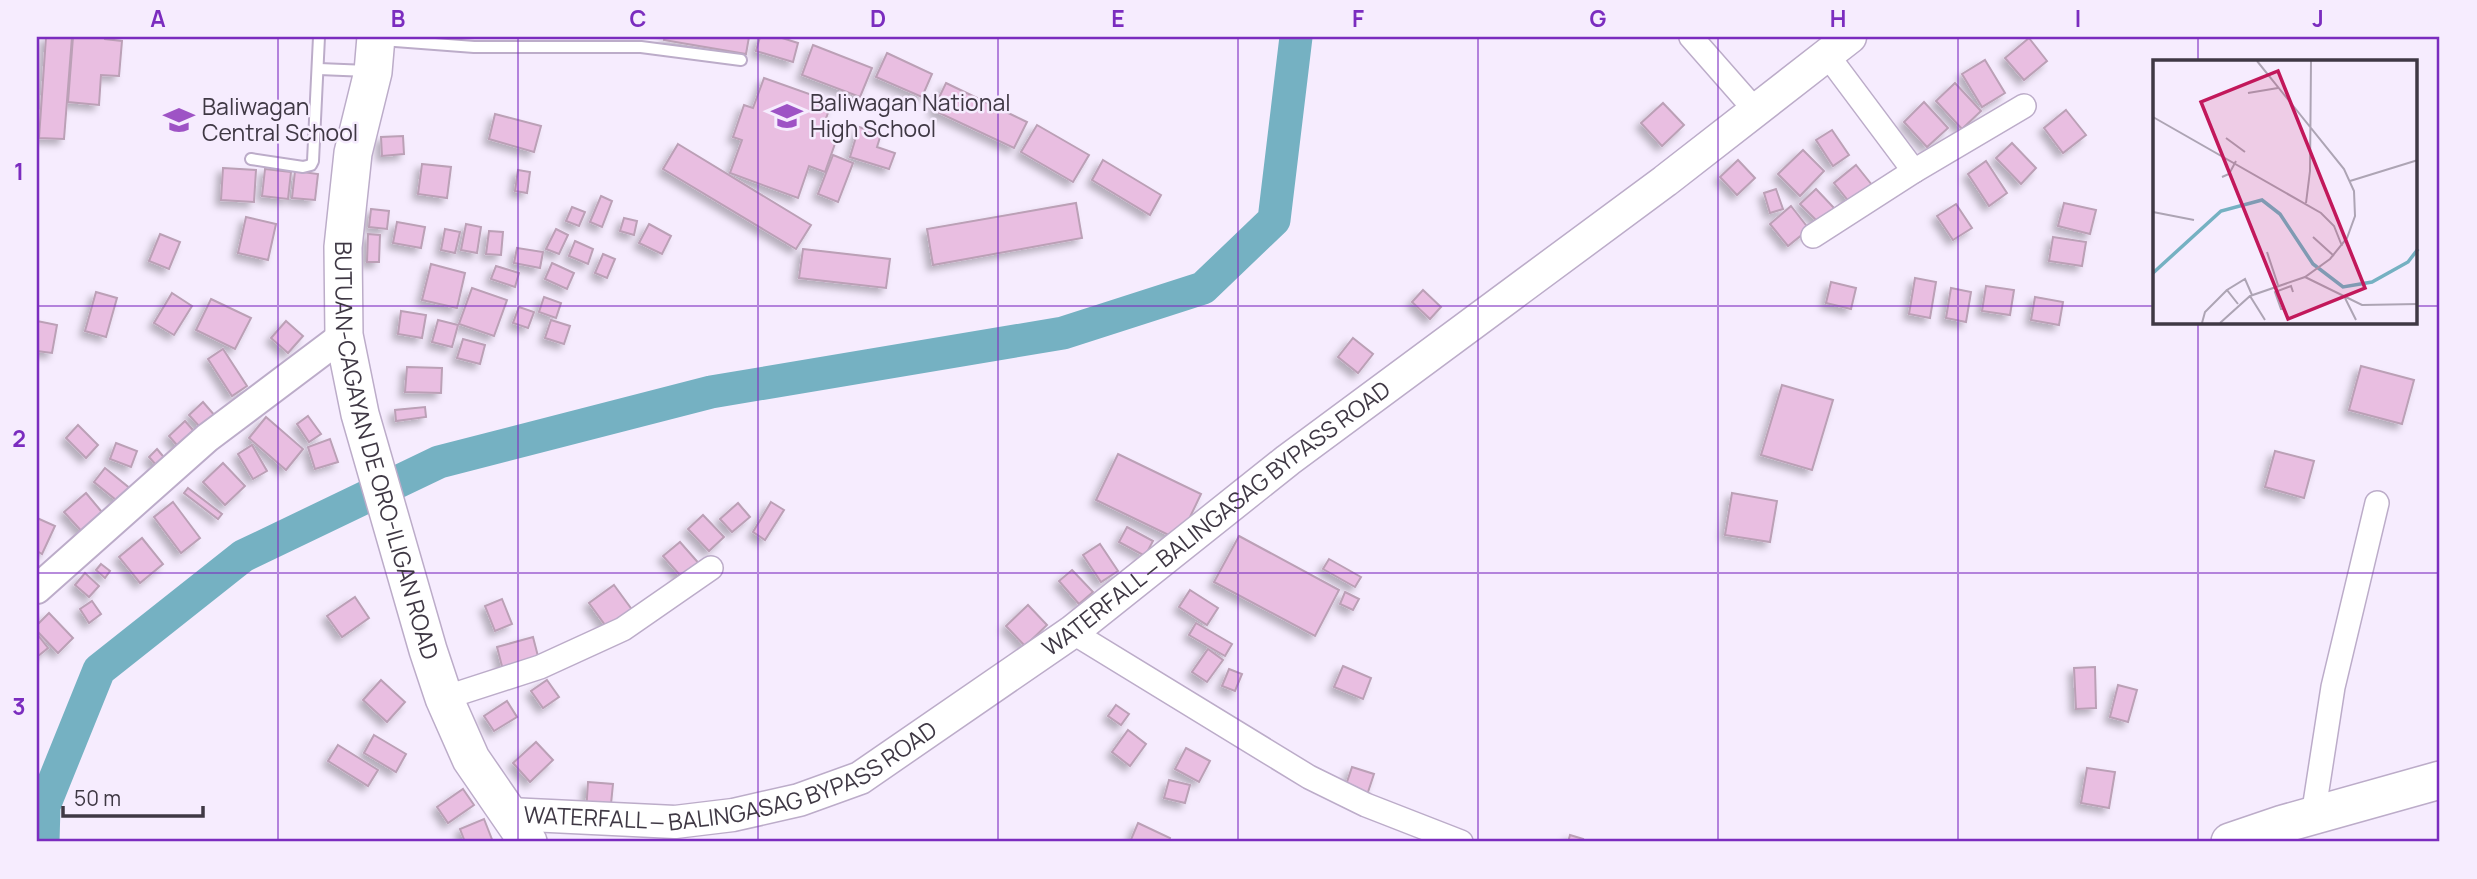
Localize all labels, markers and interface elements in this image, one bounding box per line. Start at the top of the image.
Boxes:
text: A [150,2,166,34]
text: B [391,2,405,34]
text: C [630,2,647,34]
text: D [870,2,886,34]
text: E [1111,2,1125,34]
text: F [1352,2,1364,34]
text: G [1590,2,1607,34]
text: H [1830,2,1846,34]
text: I [2075,2,2081,34]
text: J [2312,2,2324,34]
inset map [2153,60,2418,324]
place label: Baliwagan National High School [810,86,1011,144]
place label: Baliwagan Central School [202,90,358,148]
school or university icon: Baliwagan National High School [770,99,804,133]
school or university icon: Baliwagan Central School [162,103,196,137]
text: 1 [14,155,24,187]
street label: BUTUAN-CAGAYAN DE ORO-ILIGAN ROAD [328,241,447,664]
street label: WATERFALL ‒ BALINGASAG BYPASS ROAD [1035,373,1396,663]
text: 2 [12,422,26,454]
text: 3 [12,690,26,722]
street label: WATERFALL ‒ BALINGASAG BYPASS ROAD [523,713,943,838]
scale bar [63,774,203,818]
text: 50 m [74,784,121,812]

